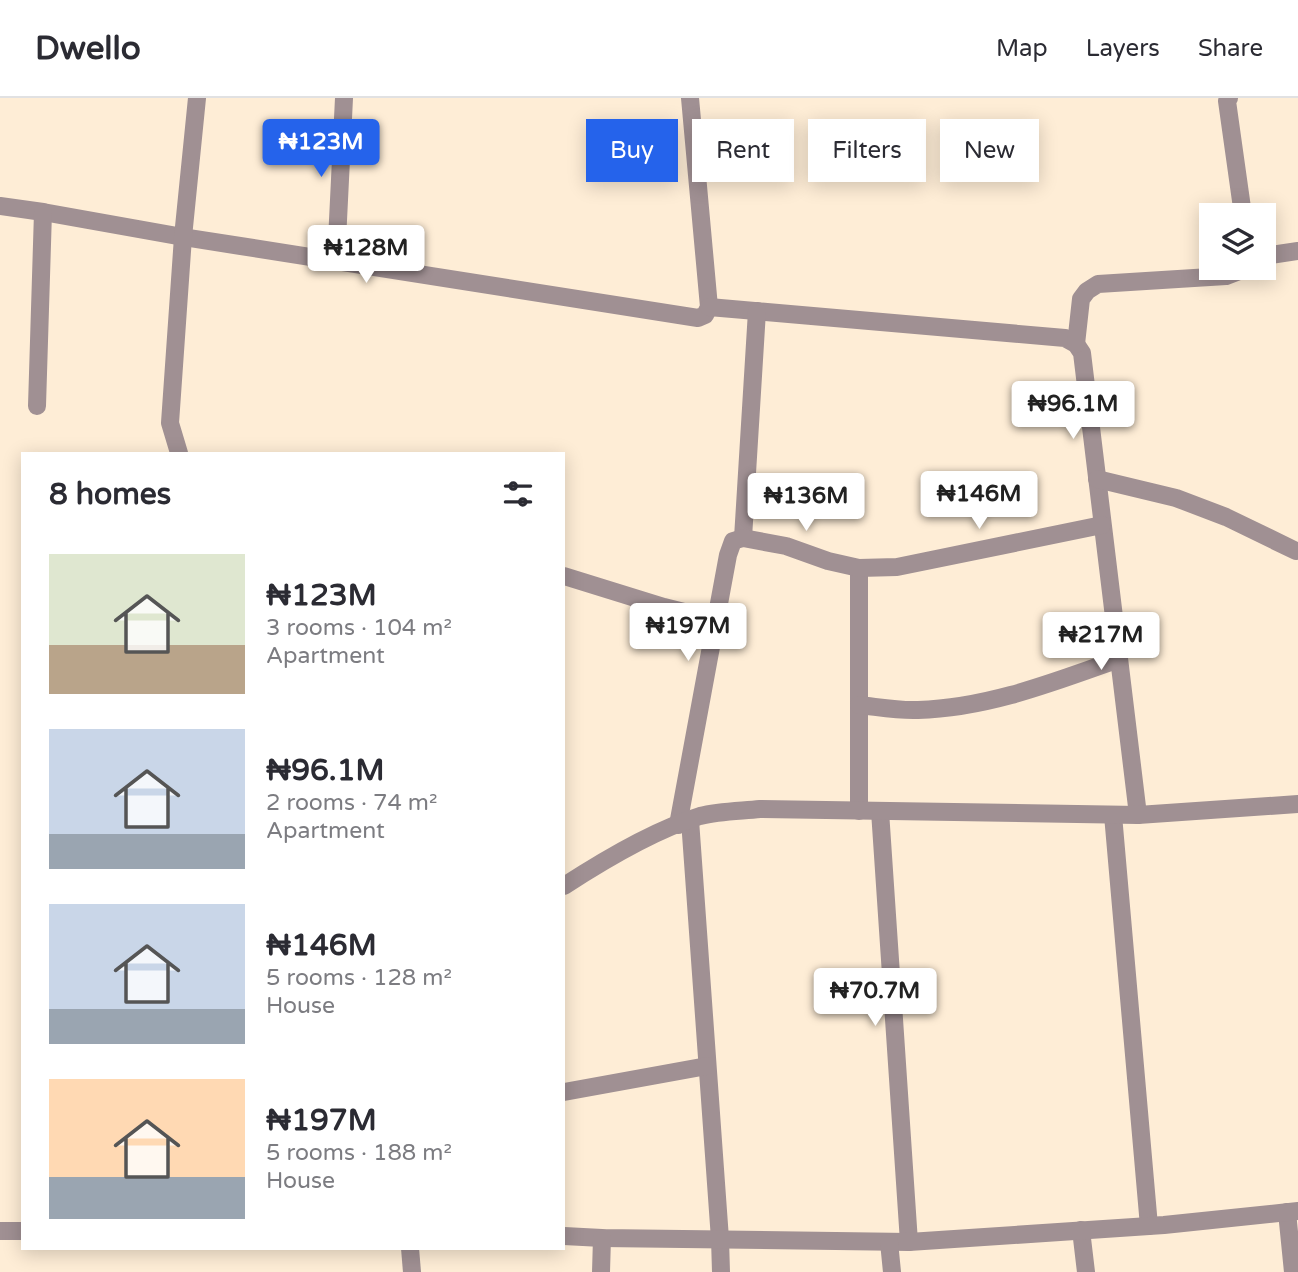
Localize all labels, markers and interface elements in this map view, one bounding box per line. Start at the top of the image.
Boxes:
text: Dwello [35,29,141,68]
text: Map [996,34,1048,63]
text: Layers [1086,34,1160,63]
text: Share [1198,34,1263,63]
chip: Buy [586,119,678,182]
chip: Rent [692,119,794,182]
chip: Filters [808,119,926,182]
chip: New [940,119,1039,182]
pin: ₦123M [272,120,370,179]
text: ₦123M [279,128,363,156]
map controls [1199,203,1276,280]
button: layers [1199,203,1276,280]
pin: ₦128M [317,226,415,285]
text: ₦128M [324,234,408,262]
pin: ₦96.1M [1016,382,1130,441]
text: ₦96.1M [1028,390,1118,418]
pin: ₦146M [930,472,1028,531]
pin: ₦136M [757,474,855,533]
icon: filters [499,475,537,513]
text: 8 homes [49,476,171,513]
text: ₦146M [937,480,1021,508]
text: ₦136M [764,482,848,510]
text: ₦123M [266,577,377,614]
icon: home [105,582,189,666]
pin: ₦197M [639,603,737,663]
text: ₦197M [646,612,730,640]
pin: ₦217M [1052,612,1150,672]
text: 3 rooms · 104 m² [266,614,452,642]
text: ₦217M [1059,621,1143,649]
text: Apartment [266,642,385,670]
text: ₦96.1M [266,752,384,789]
icon: home [105,757,189,841]
text: 2 rooms · 74 m² [266,789,437,817]
text: Apartment [266,817,385,845]
text: ₦146M [266,927,377,964]
icon: home [105,932,189,1016]
text: 5 rooms · 128 m² [266,964,452,992]
pin: ₦70.7M [818,968,932,1028]
text: ₦70.7M [830,977,920,1005]
text: House [266,992,335,1020]
text: ₦197M [266,1102,377,1139]
icon: home [105,1107,189,1191]
text: 5 rooms · 188 m² [266,1139,452,1167]
text: House [266,1167,335,1195]

